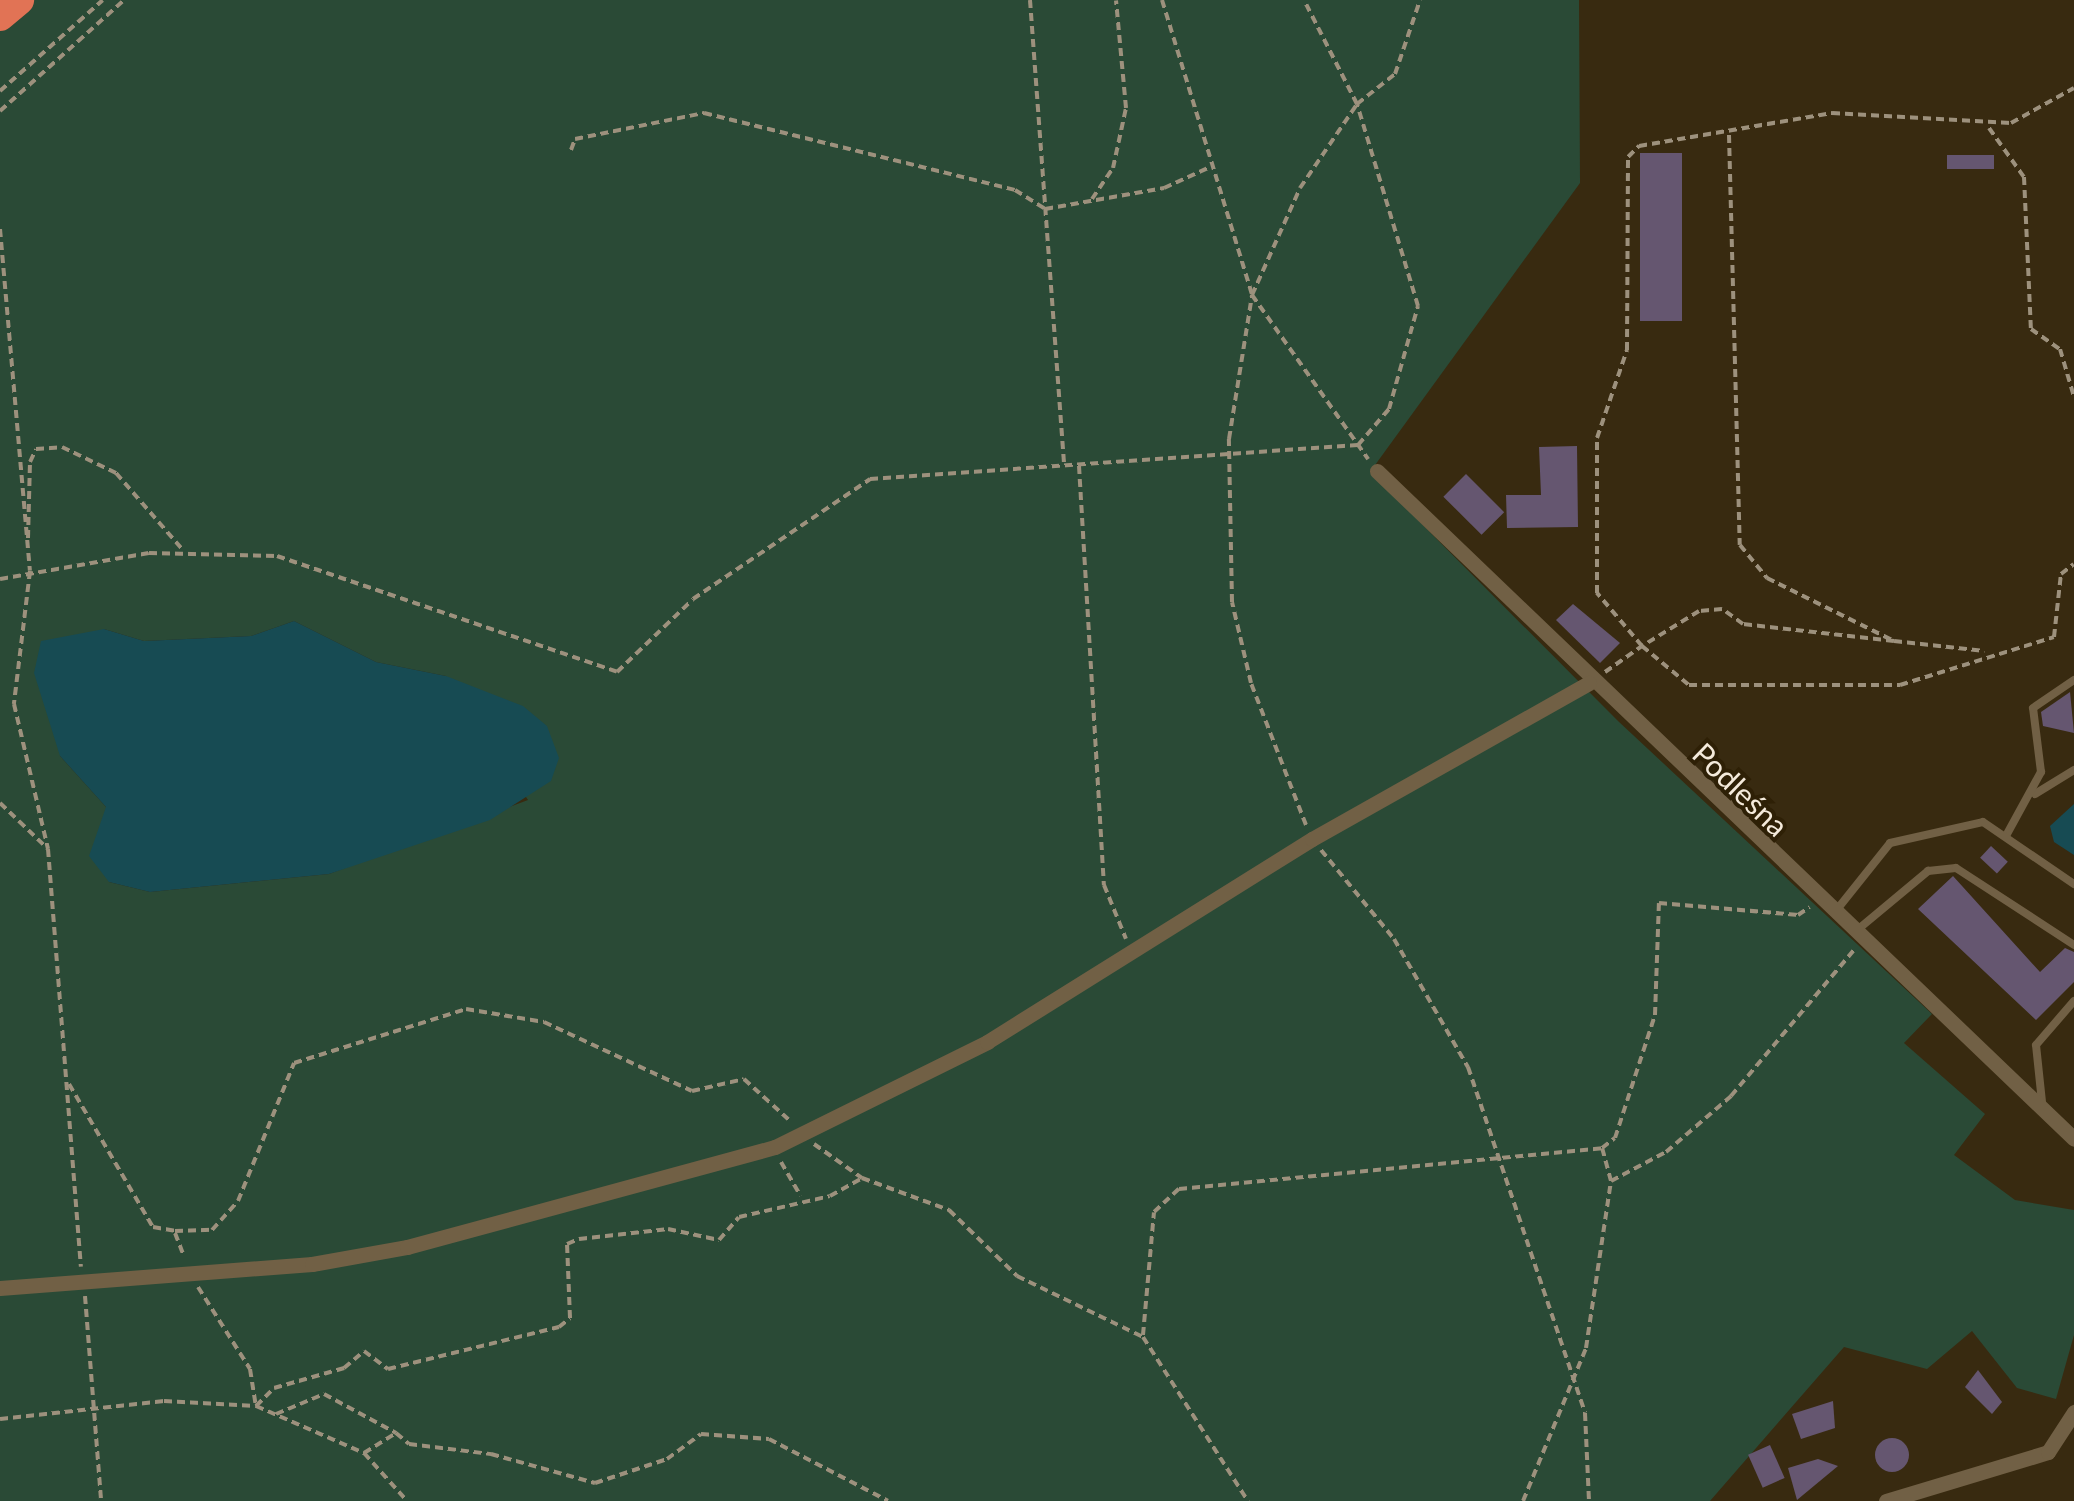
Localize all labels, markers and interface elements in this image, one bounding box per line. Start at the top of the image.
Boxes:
street label: Podleśna [1686,735,1796,843]

